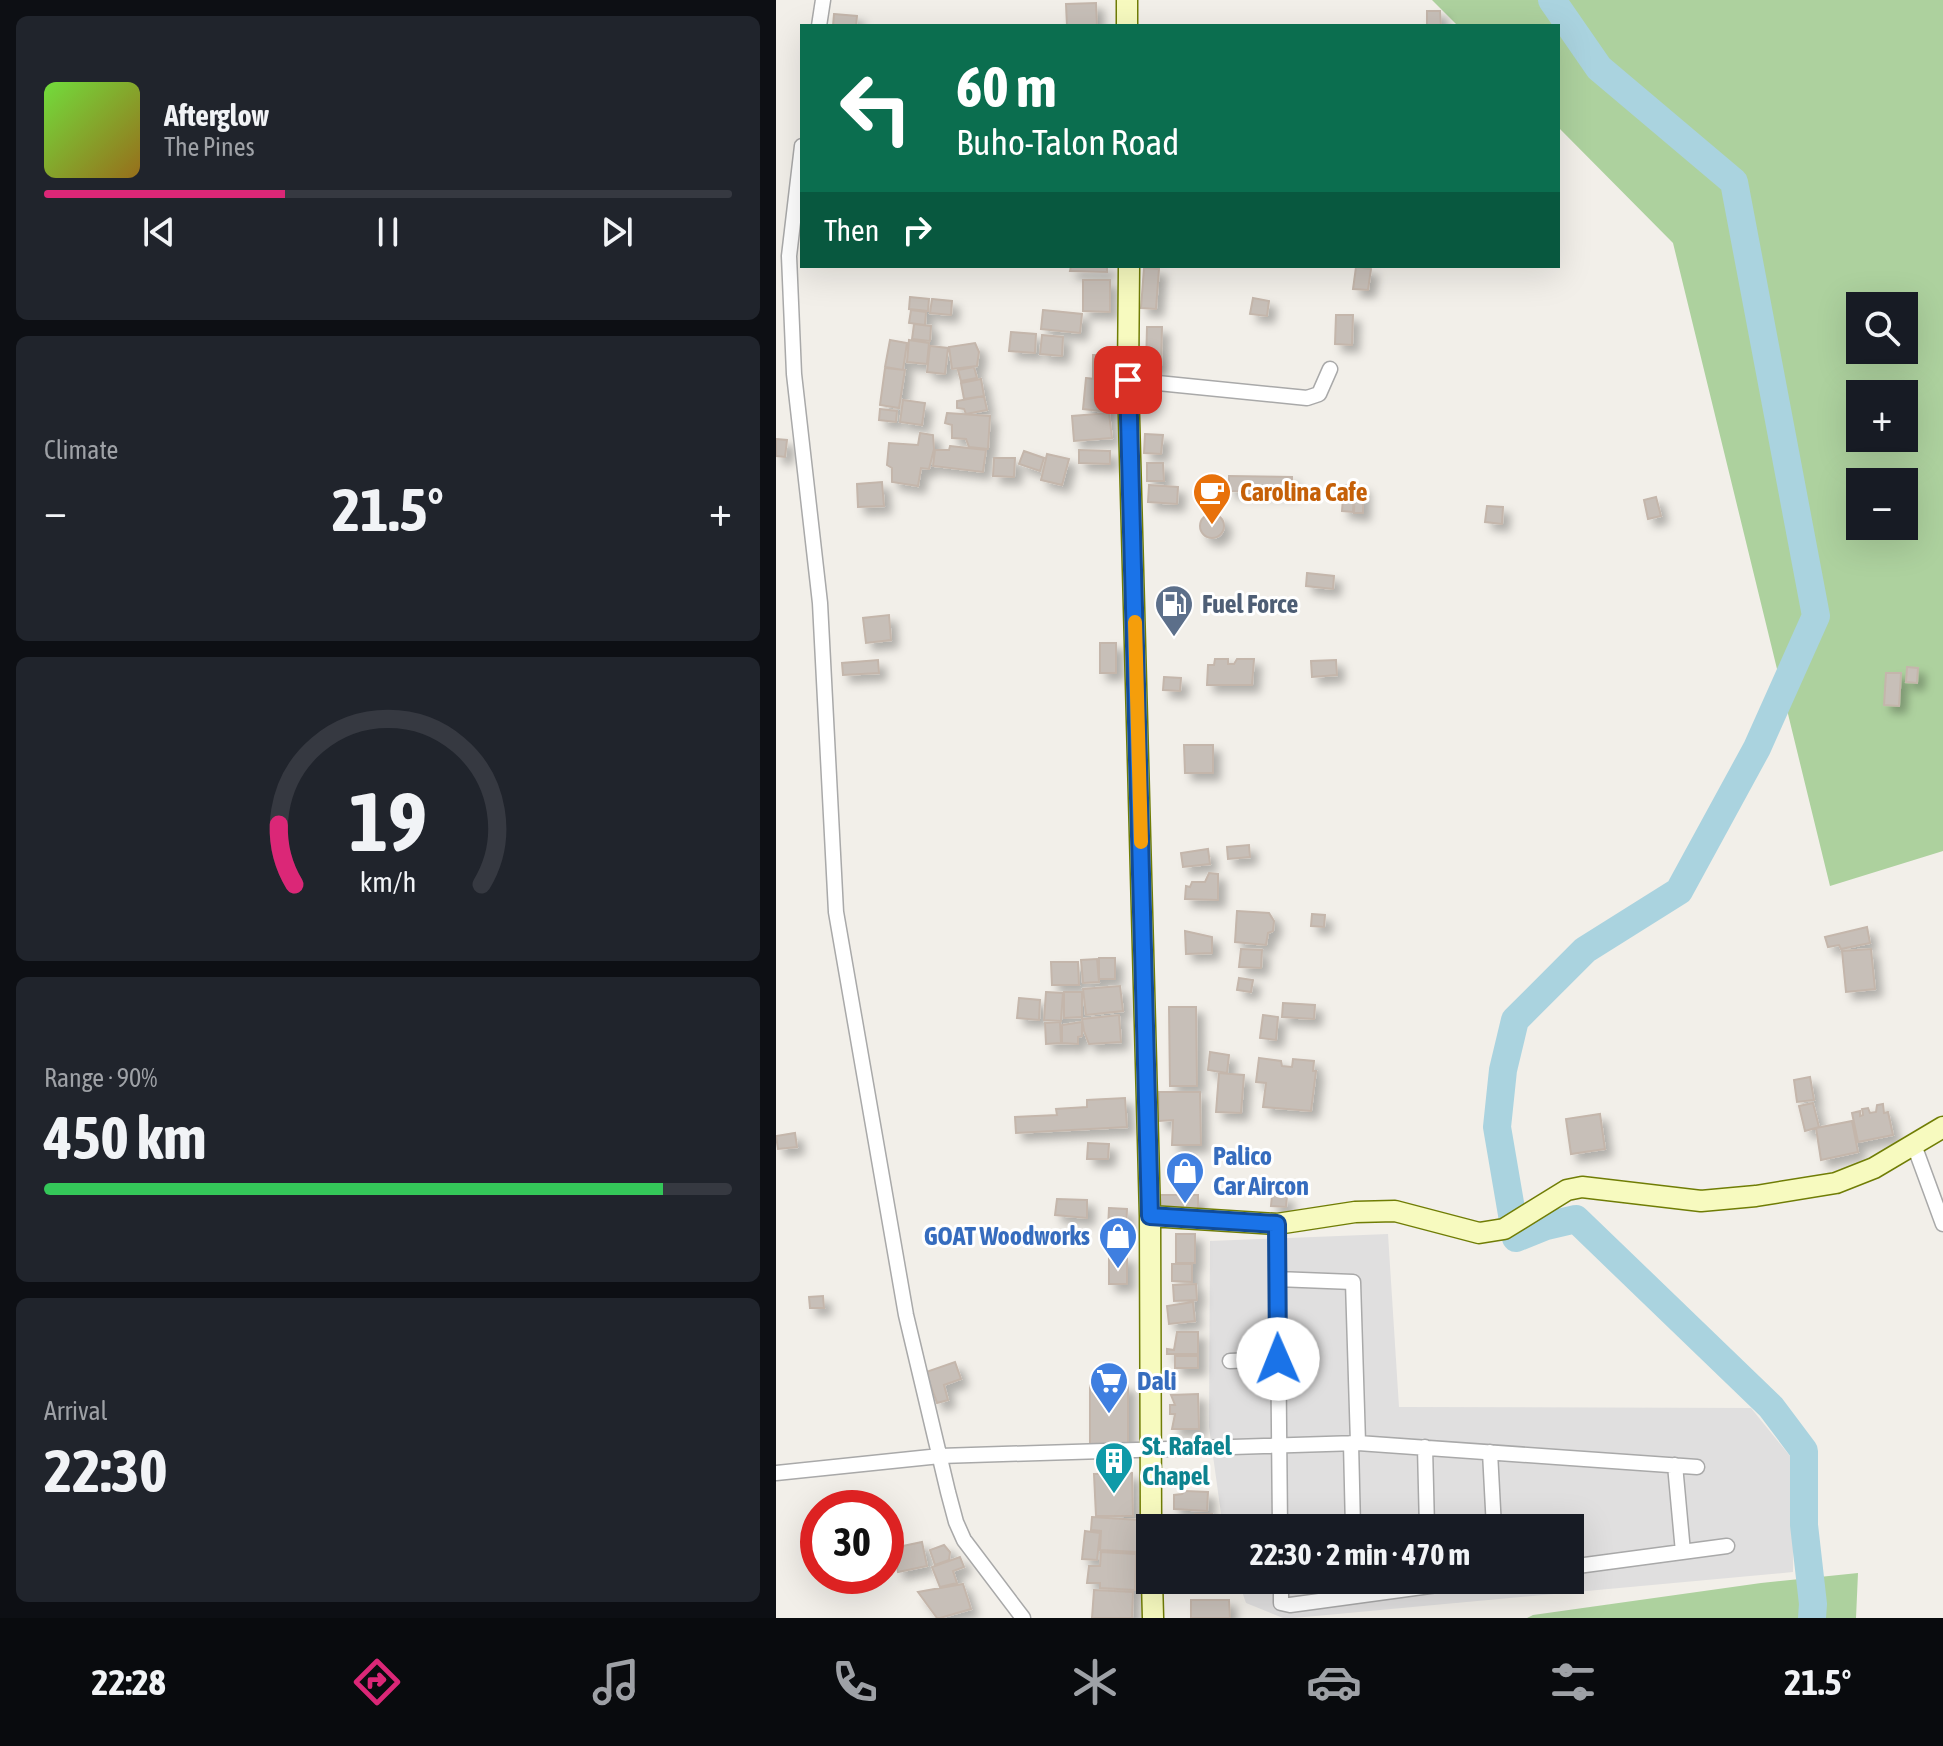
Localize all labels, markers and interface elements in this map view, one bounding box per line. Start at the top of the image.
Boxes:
text: 60 m [956,55,1057,119]
icon: left [824,56,928,160]
text: Afterglow [164,98,269,132]
text: Buho-Talon Road [956,121,1179,163]
text: The Pines [164,132,255,162]
icon: right [895,208,939,252]
icon: previous [137,210,181,254]
icon: pause [366,210,410,254]
icon: next [595,210,639,254]
text: Then [824,213,879,247]
map controls [1846,292,1918,540]
button: search [1846,292,1918,364]
pin [1094,346,1162,414]
icon: arrive [1106,358,1150,402]
button: + [1846,380,1918,452]
text: Climate [44,435,118,465]
button: − [1846,468,1918,540]
cafe icon: Carolina Cafe [1191,471,1233,526]
text: 21.5° [332,475,444,544]
place label: Carolina Cafe [1240,477,1368,507]
text: − [44,485,67,535]
text: + [709,485,732,535]
fuel station icon: Fuel Force [1153,583,1195,638]
place label: Fuel Force [1202,589,1299,619]
text: 19 [349,773,427,869]
text: km/h [360,865,416,898]
text: Range · 90% [44,1063,157,1093]
text: 450 km [44,1103,206,1172]
place label: Palico Car Aircon [1213,1141,1309,1201]
shop icon: Palico Car Aircon [1164,1150,1206,1205]
shop icon: GOAT Woodworks [1097,1215,1139,1270]
place label: GOAT Woodworks [924,1221,1090,1251]
position arrow [1236,1317,1320,1401]
supermarket icon: Dali [1088,1360,1130,1415]
place label: Dali [1137,1366,1177,1396]
text: Arrival [44,1396,108,1426]
place label: St. Rafael Chapel [1142,1431,1233,1491]
text: 22:30 [44,1436,167,1505]
building icon: St. Rafael Chapel [1093,1440,1135,1495]
speed limit sign: 30 [800,1490,904,1594]
text: 22:30 · 2 min · 470 m [1250,1537,1470,1571]
icon: directions [349,1654,405,1710]
icon: music [588,1654,644,1710]
icon: phone [827,1654,883,1710]
icon: climate [1067,1654,1123,1710]
icon: car [1306,1654,1362,1710]
icon: filters [1545,1654,1601,1710]
text: 22:28 [92,1661,166,1703]
text: 21.5° [1784,1661,1851,1703]

